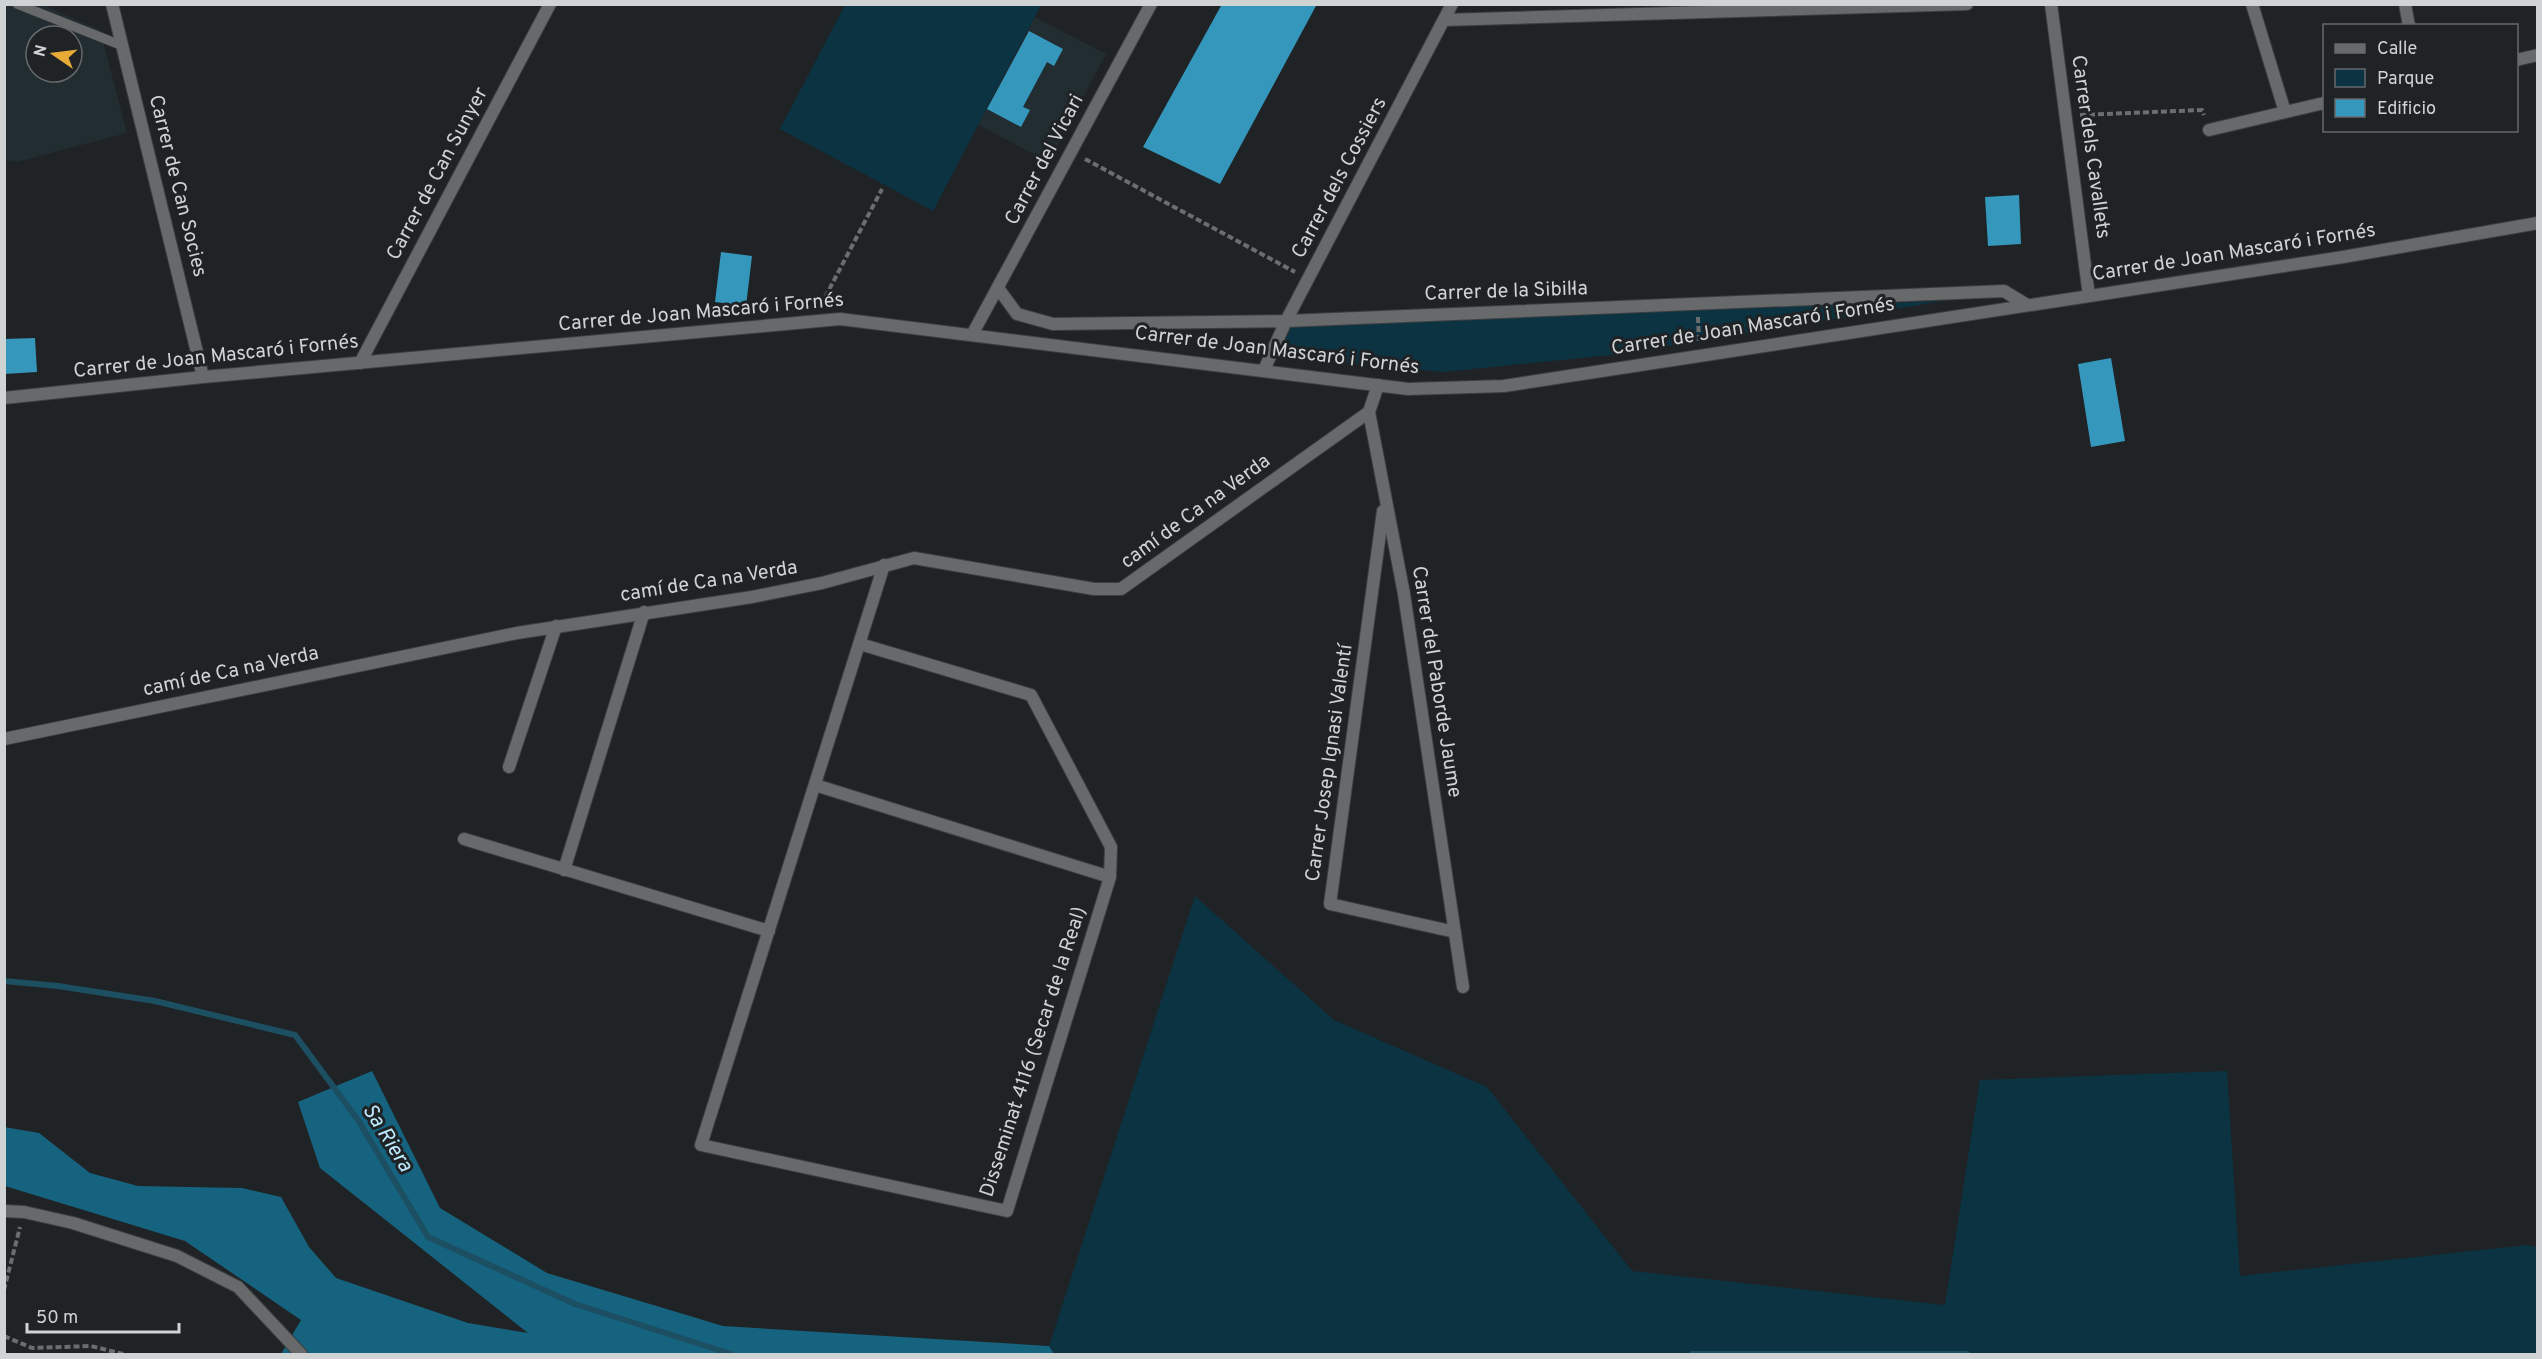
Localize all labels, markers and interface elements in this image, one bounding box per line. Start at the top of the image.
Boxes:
north arrow [24,24,84,84]
legend [2323,24,2518,132]
text: Calle [2377,38,2417,61]
text: N [30,43,52,59]
street label: Carrer dels Cavallets [2064,54,2116,240]
text: Parque [2377,68,2434,91]
street label: Carrer de Can Sunyer [381,83,495,265]
street label: Carrer del Vicari [1000,90,1090,230]
street label: Carrer de Can Socies [142,92,212,280]
street label: Carrer dels Cossiers [1286,93,1394,263]
text: Edificio [2377,98,2436,121]
street label: Carrer de Joan Mascaró i Fornés [2090,218,2378,288]
street label: Carrer de la Sibil·la [1424,276,1588,308]
street label: Carrer de Joan Mascaró i Fornés [557,288,845,338]
street label: Carrer de Joan Mascaró i Fornés [1609,292,1897,362]
street label: Carrer de Joan Mascaró i Fornés [1133,321,1421,381]
street label: Carrer de Joan Mascaró i Fornés [72,329,360,385]
street label: camí de Ca na Verda [1116,449,1276,575]
street label: camí de Ca na Verda [619,555,799,609]
street label: Carrer del Paborde Jaume [1405,564,1467,800]
street label: camí de Ca na Verda [141,641,321,703]
street label: Carrer Josep Ignasi Valentí [1300,641,1360,883]
street label: Disseminat 4116 (Secar de la Real) [975,903,1093,1201]
water label: Sa Riera [356,1099,419,1177]
scale bar [27,1296,178,1334]
text: 50 m [36,1307,78,1330]

